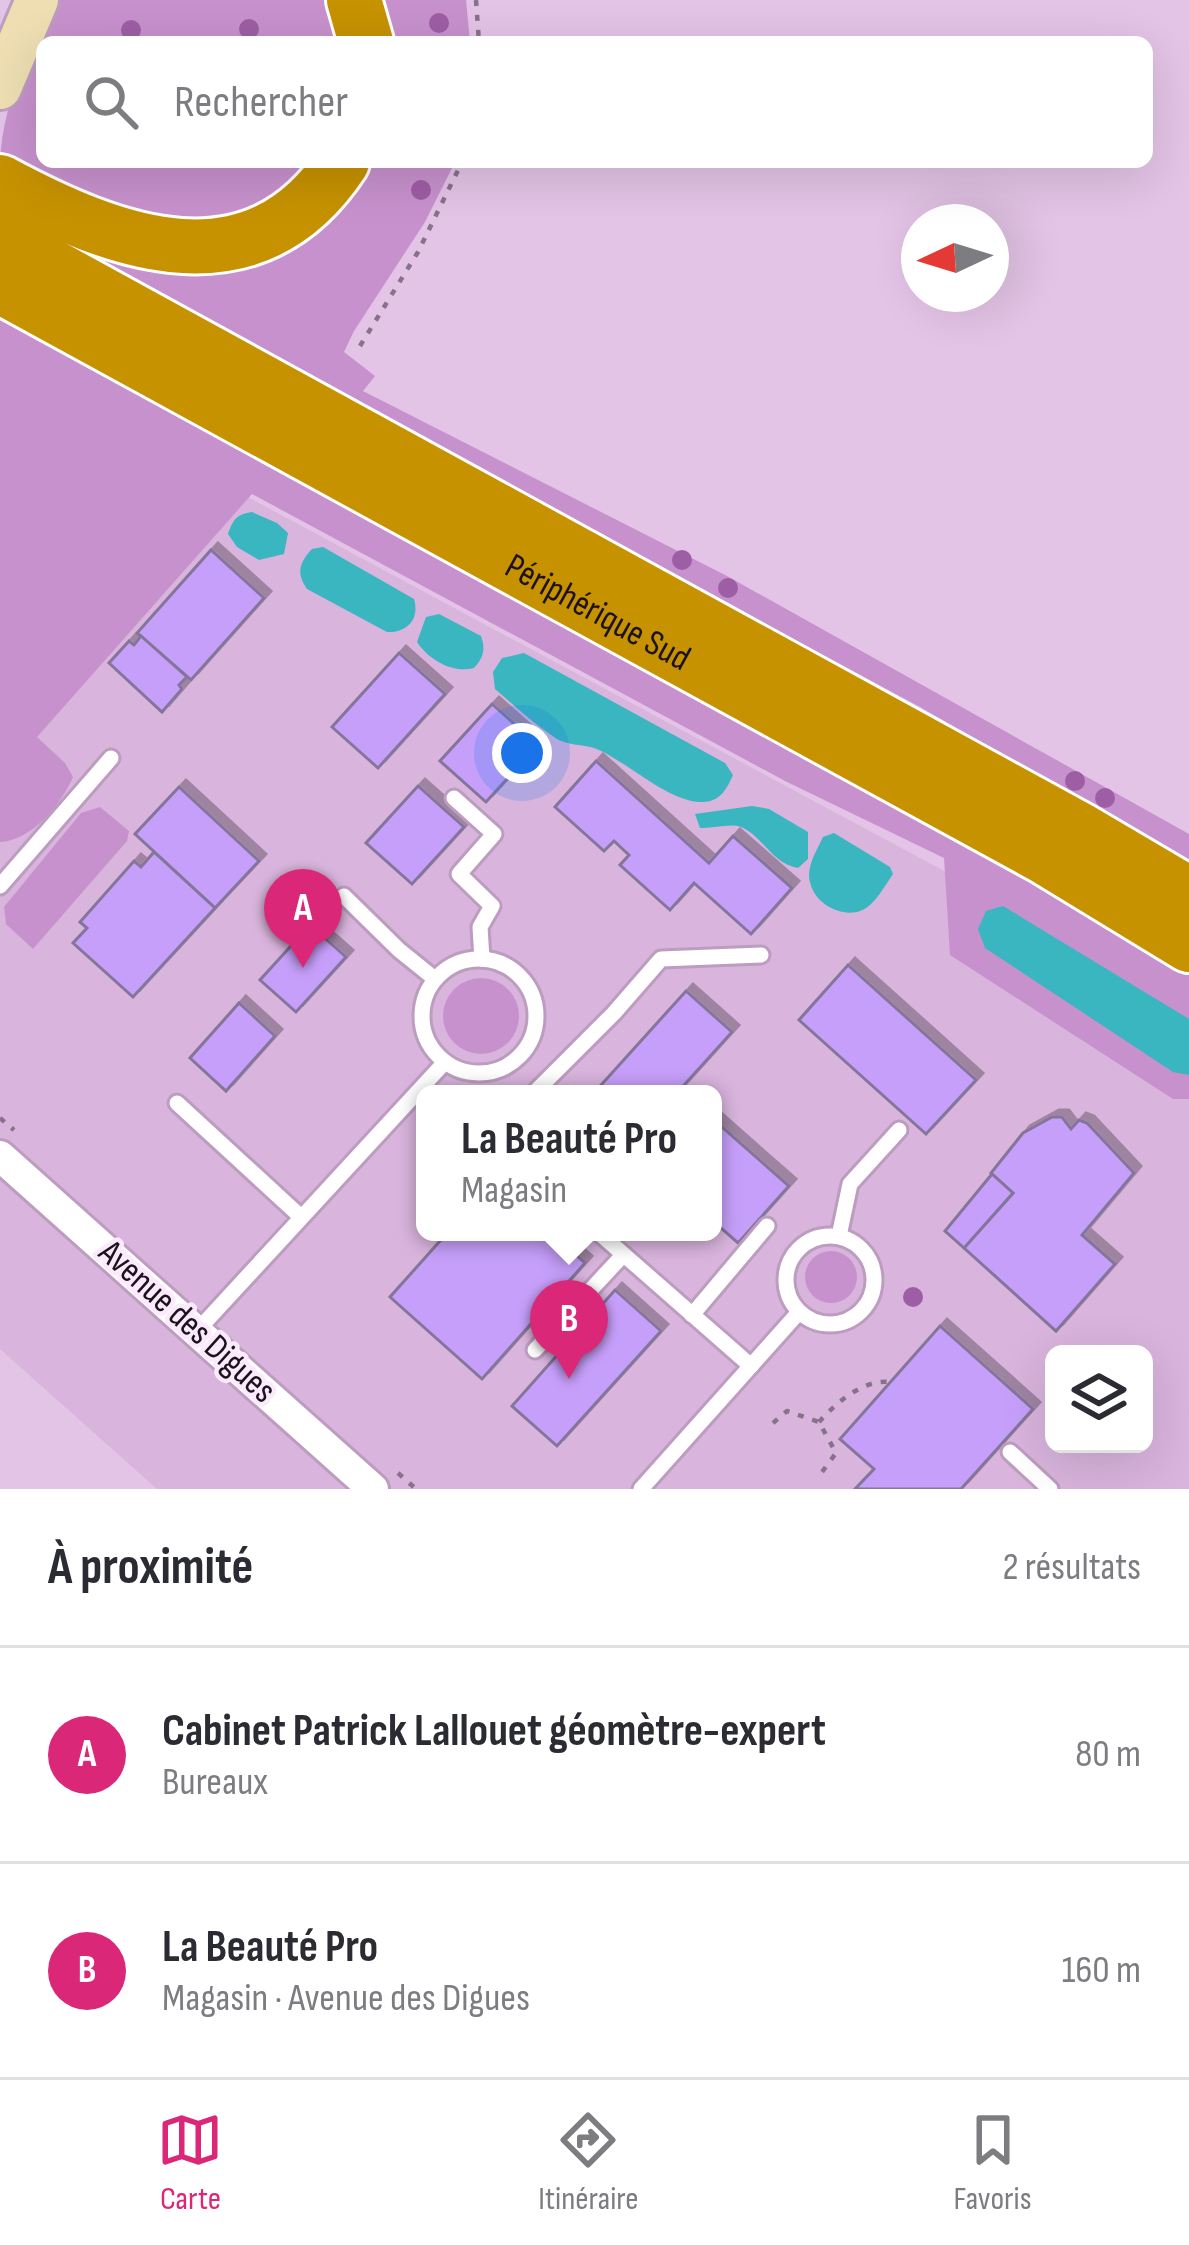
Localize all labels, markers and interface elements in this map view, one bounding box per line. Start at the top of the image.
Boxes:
search box [36,36,1153,168]
icon: search [78,69,144,135]
text: Rechercher [174,75,348,130]
north arrow [901,204,1009,312]
street label: Périphérique Sud [498,545,698,680]
your location [492,723,552,783]
pin: A [264,869,342,968]
popup [416,1085,722,1241]
text: La Beauté Pro [461,1112,677,1167]
text: Magasin [461,1167,567,1214]
street label: Avenue des Digues [89,1231,284,1413]
pin: B [530,1280,608,1379]
map controls [1045,1345,1153,1453]
button: layers [1045,1345,1153,1453]
text: À proximité [48,1537,253,1598]
text: 2 résultats [1003,1544,1141,1591]
text: Cabinet Patrick Lallouet géomètre-expert [162,1704,826,1759]
text: A [78,1731,96,1778]
text: 80 m [1075,1731,1141,1778]
text: Bureaux [162,1759,268,1806]
text: La Beauté Pro [162,1920,378,1975]
text: B [78,1947,96,1994]
text: 160 m [1062,1947,1141,1994]
text: Magasin · Avenue des Digues [162,1975,530,2022]
tab: Carte [157,2107,223,2219]
tab: Itinéraire [538,2107,639,2219]
tab: Favoris [953,2107,1032,2219]

